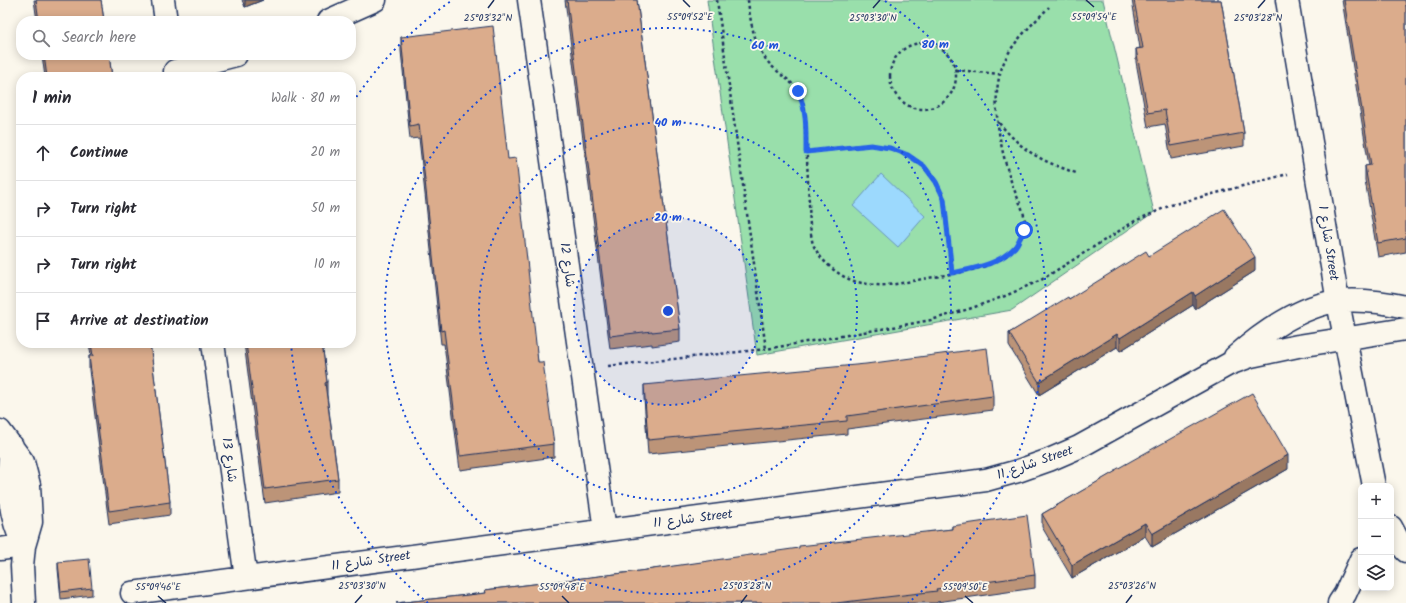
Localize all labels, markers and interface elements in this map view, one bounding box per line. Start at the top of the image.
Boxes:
text: 55°09'52"E [667,9,714,25]
text: 55°09'54"E [1071,9,1118,25]
text: 25°03'32"N [464,10,512,26]
text: 25°03'30"N [849,10,897,26]
text: 25°03'28"N [1234,10,1283,26]
search box [16,16,356,60]
text: Search here [62,26,136,50]
icon: search [30,27,52,49]
text: 80 m [921,35,949,54]
text: 60 m [751,36,779,55]
route end [789,82,807,100]
text: 1 min [32,85,71,112]
text: Walk · 80 m [271,88,340,109]
text: 40 m [654,113,682,132]
text: Continue [70,141,128,165]
icon: ahead [32,142,54,164]
text: 20 m [310,142,340,163]
text: Turn right [70,197,137,221]
icon: right [32,198,54,220]
text: 50 m [311,198,340,219]
street label: شارع 1 Street [1312,204,1344,283]
text: 20 m [654,208,682,227]
route start [1015,221,1033,239]
street label: شارع 12 [553,241,581,289]
text: Turn right [70,253,137,277]
icon: right [32,254,54,276]
text: 10 m [314,254,340,275]
centre of rings [661,304,675,318]
text: Arrive at destination [70,309,209,333]
icon: arrive [32,310,54,332]
street label: شارع 13 [215,436,243,484]
street label: شارع 11 Street [994,440,1077,486]
map controls [1358,483,1394,591]
button: + [1358,483,1394,519]
street label: شارع 11 Street [652,504,735,534]
button: − [1358,519,1394,555]
street label: شارع 11 Street [330,545,413,577]
button: layers [1358,555,1394,591]
text: 25°03'30"N [338,578,386,594]
text: 25°03'28"N [723,578,772,594]
text: 25°03'26"N [1108,578,1156,594]
text: 55°09'46"E [135,579,182,595]
text: 55°09'48"E [539,579,586,595]
text: 55°09'50"E [943,579,989,595]

